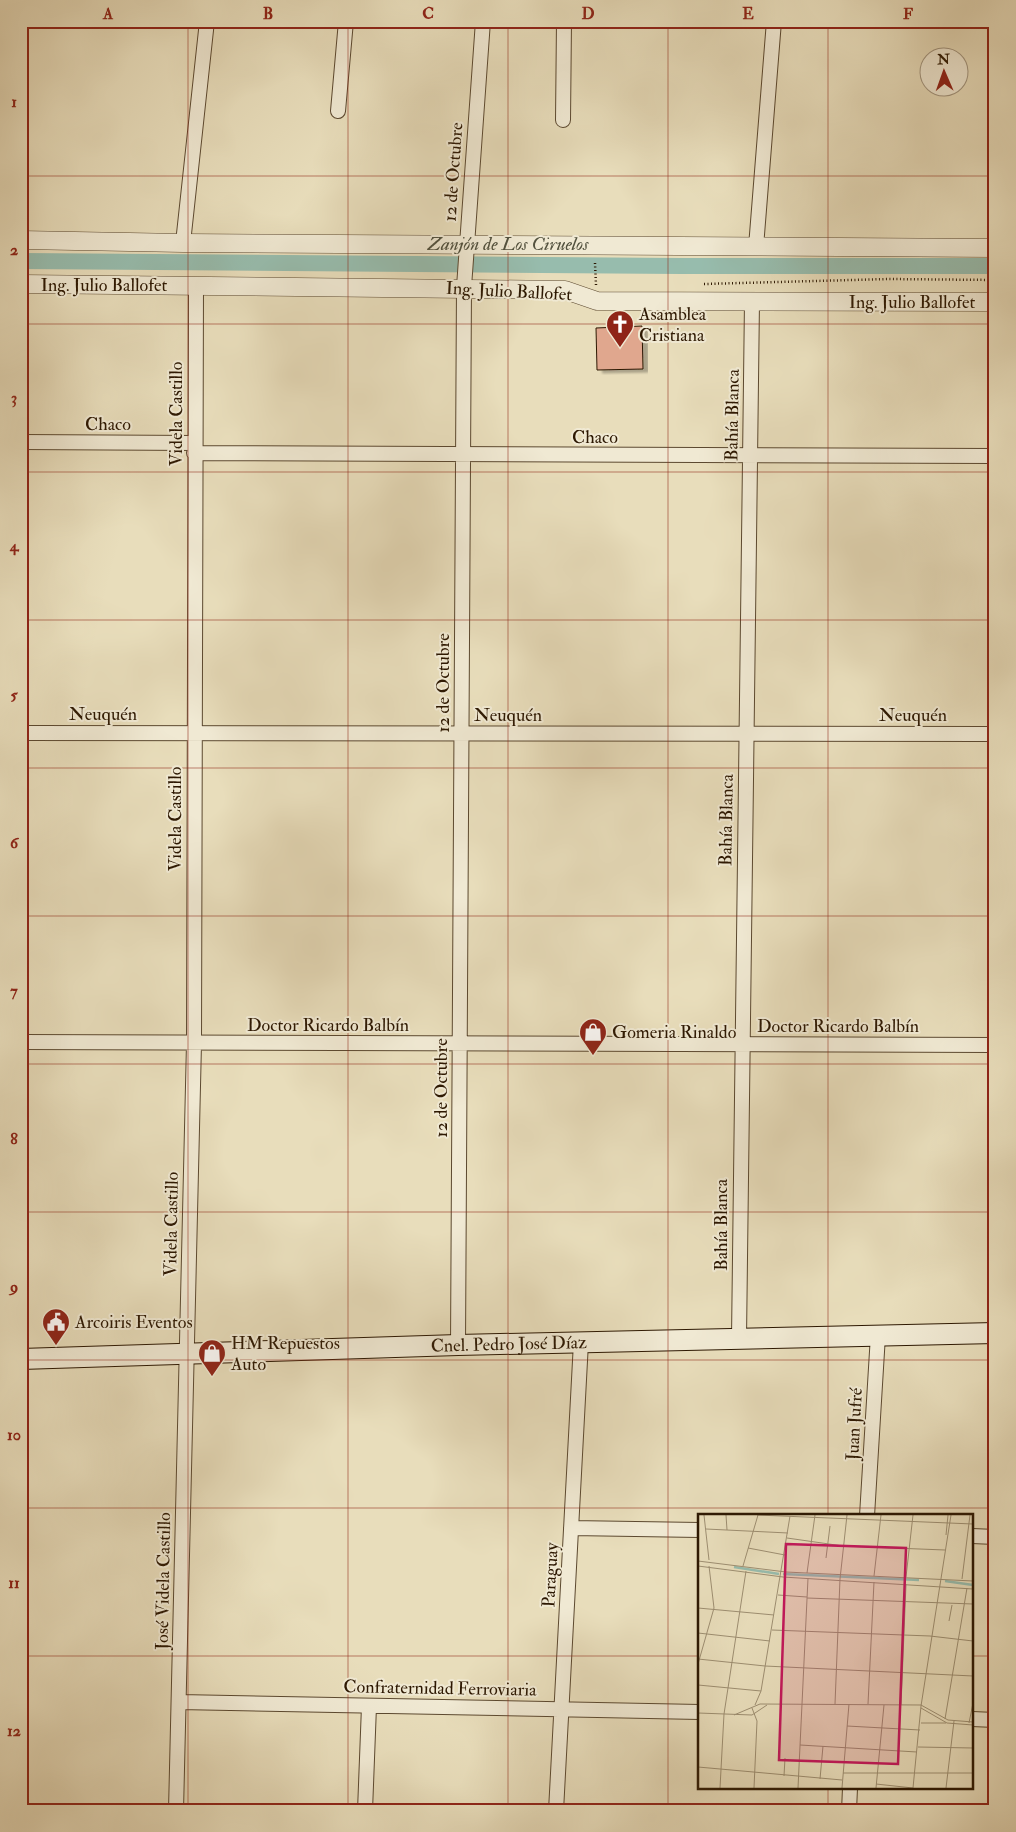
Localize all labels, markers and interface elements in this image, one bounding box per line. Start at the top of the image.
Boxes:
text: A [102,4,114,24]
text: B [263,4,273,24]
text: C [422,4,434,24]
text: D [581,4,595,24]
text: E [742,4,754,24]
text: F [903,4,913,24]
north arrow [918,48,968,98]
text: N [936,51,951,68]
text: 1 [11,92,17,112]
street label: 12 de Octubre [439,121,468,222]
water label: Zanjón de Los Ciruelos [427,232,589,256]
text: 2 [10,240,18,260]
street label: Ing. Julio Ballofet [41,274,167,297]
street label: Ing. Julio Ballofet [445,277,573,306]
street label: Ing. Julio Ballofet [849,291,975,314]
place label: Asamblea Cristiana [638,303,707,347]
church icon: Asamblea Cristiana [605,309,635,348]
street label: Videla Castillo [165,361,188,466]
street label: Bahía Blanca [720,368,745,461]
text: 3 [11,388,17,408]
street label: Chaco [85,413,131,436]
street label: Chaco [572,426,618,449]
text: 4 [9,536,20,556]
street label: 12 de Octubre [432,633,455,733]
text: 5 [10,685,18,705]
street label: Neuquén [69,703,137,726]
street label: Neuquén [474,704,542,727]
street label: Neuquén [879,704,947,727]
street label: Videla Castillo [164,766,187,871]
street label: Bahía Blanca [714,773,739,866]
text: 6 [10,833,20,853]
text: 7 [10,981,18,1001]
street label: Doctor Ricardo Balbín [247,1014,409,1037]
street label: Doctor Ricardo Balbín [757,1015,919,1038]
shop icon: Gomeria Rinaldo [578,1017,608,1056]
place label: Gomeria Rinaldo [612,1021,737,1044]
street label: 12 de Octubre [430,1038,453,1138]
text: 8 [10,1129,18,1149]
street label: Videla Castillo [159,1171,184,1277]
street label: Bahía Blanca [710,1178,733,1271]
text: 9 [8,1277,18,1297]
public building icon: Arcoiris Eventos [41,1307,71,1346]
place label: Arcoiris Eventos [74,1311,193,1334]
street label: Cnel. Pedro José Díaz [430,1331,587,1358]
place label: HM Repuestos Auto [230,1332,340,1376]
shop icon: HM Repuestos Auto [197,1338,227,1377]
street label: Juan Jufré [841,1387,868,1462]
text: 10 [7,1425,21,1445]
street label: José Videla Castillo [151,1512,176,1651]
inset map [698,1514,974,1790]
street label: Paraguay [537,1541,564,1608]
text: 11 [8,1573,20,1593]
street label: Confraternidad Ferroviaria [343,1675,537,1702]
text: 12 [7,1721,21,1741]

